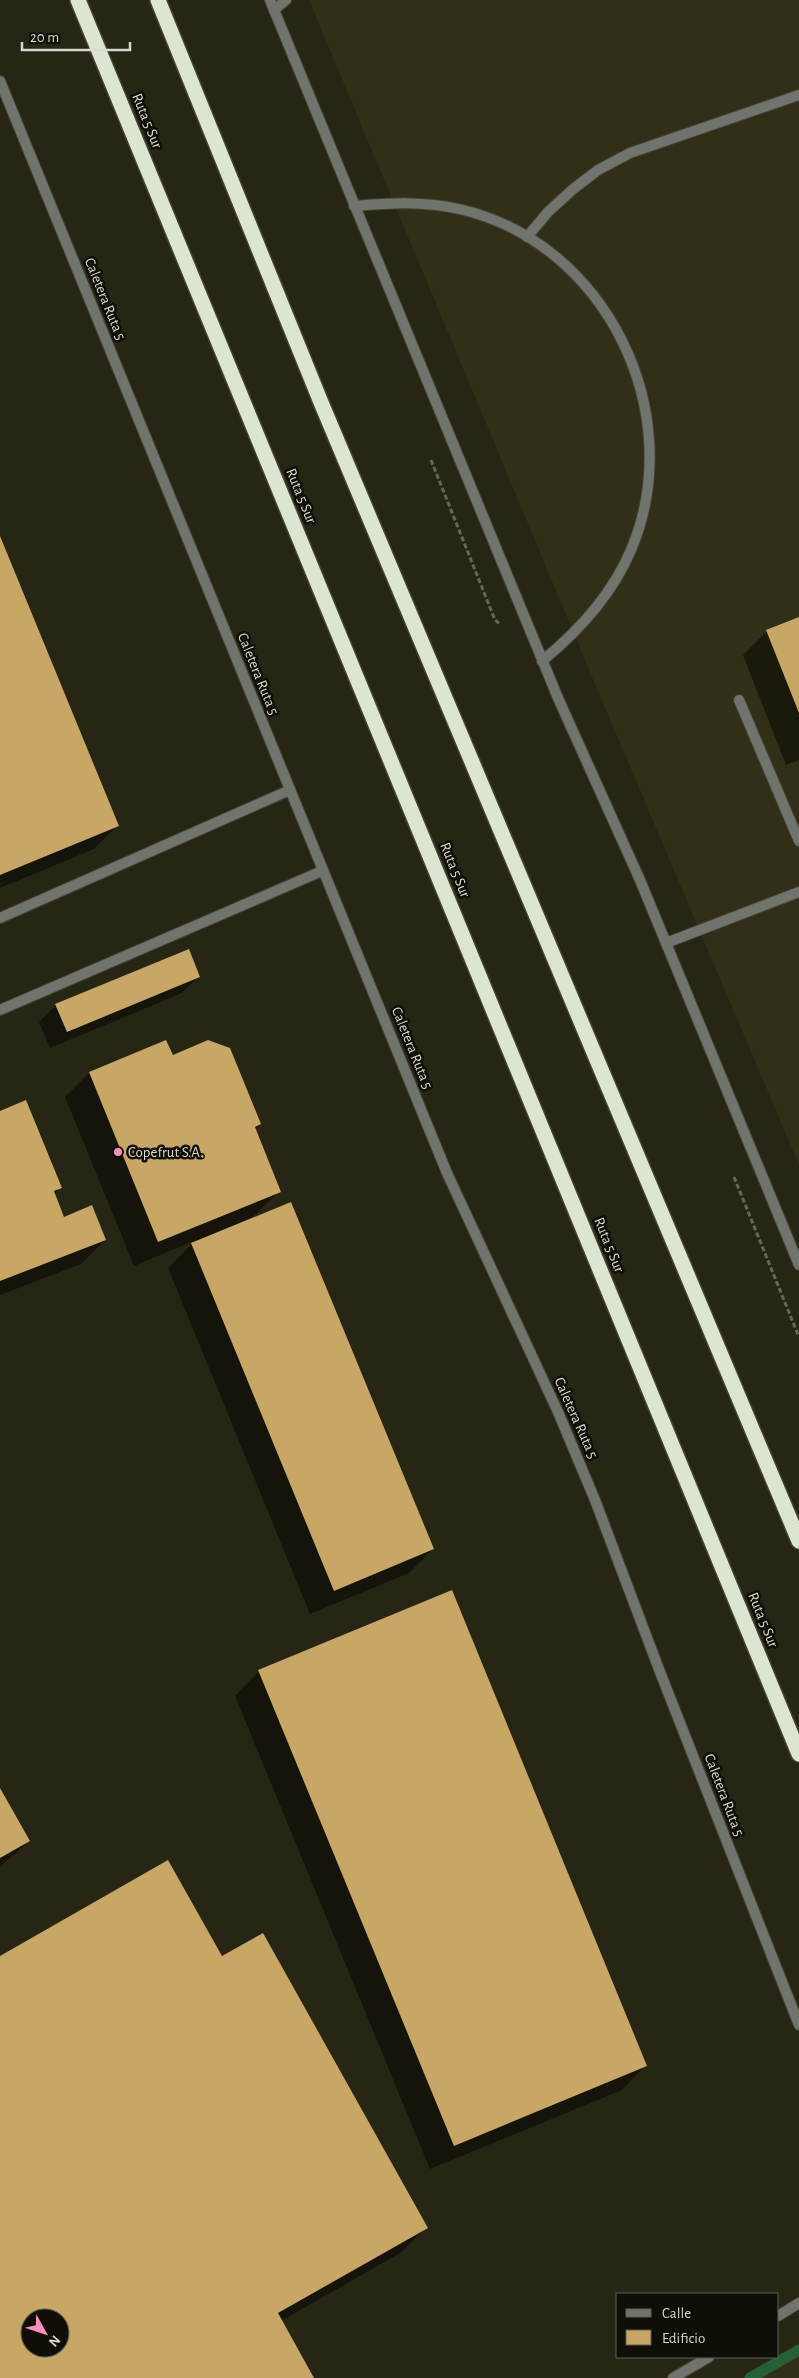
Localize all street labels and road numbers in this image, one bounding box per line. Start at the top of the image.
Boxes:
street label: Ruta 5 Sur [129,91,165,151]
street label: Caletera Ruta 5 [82,256,128,342]
street label: Ruta 5 Sur [283,466,319,526]
street label: Caletera Ruta 5 [235,631,281,717]
street label: Ruta 5 Sur [437,840,473,900]
street label: Caletera Ruta 5 [389,1005,435,1091]
street label: Ruta 5 Sur [591,1215,627,1275]
street label: Caletera Ruta 5 [551,1375,601,1461]
street label: Ruta 5 Sur [745,1590,781,1650]
street label: Caletera Ruta 5 [701,1752,747,1838]

